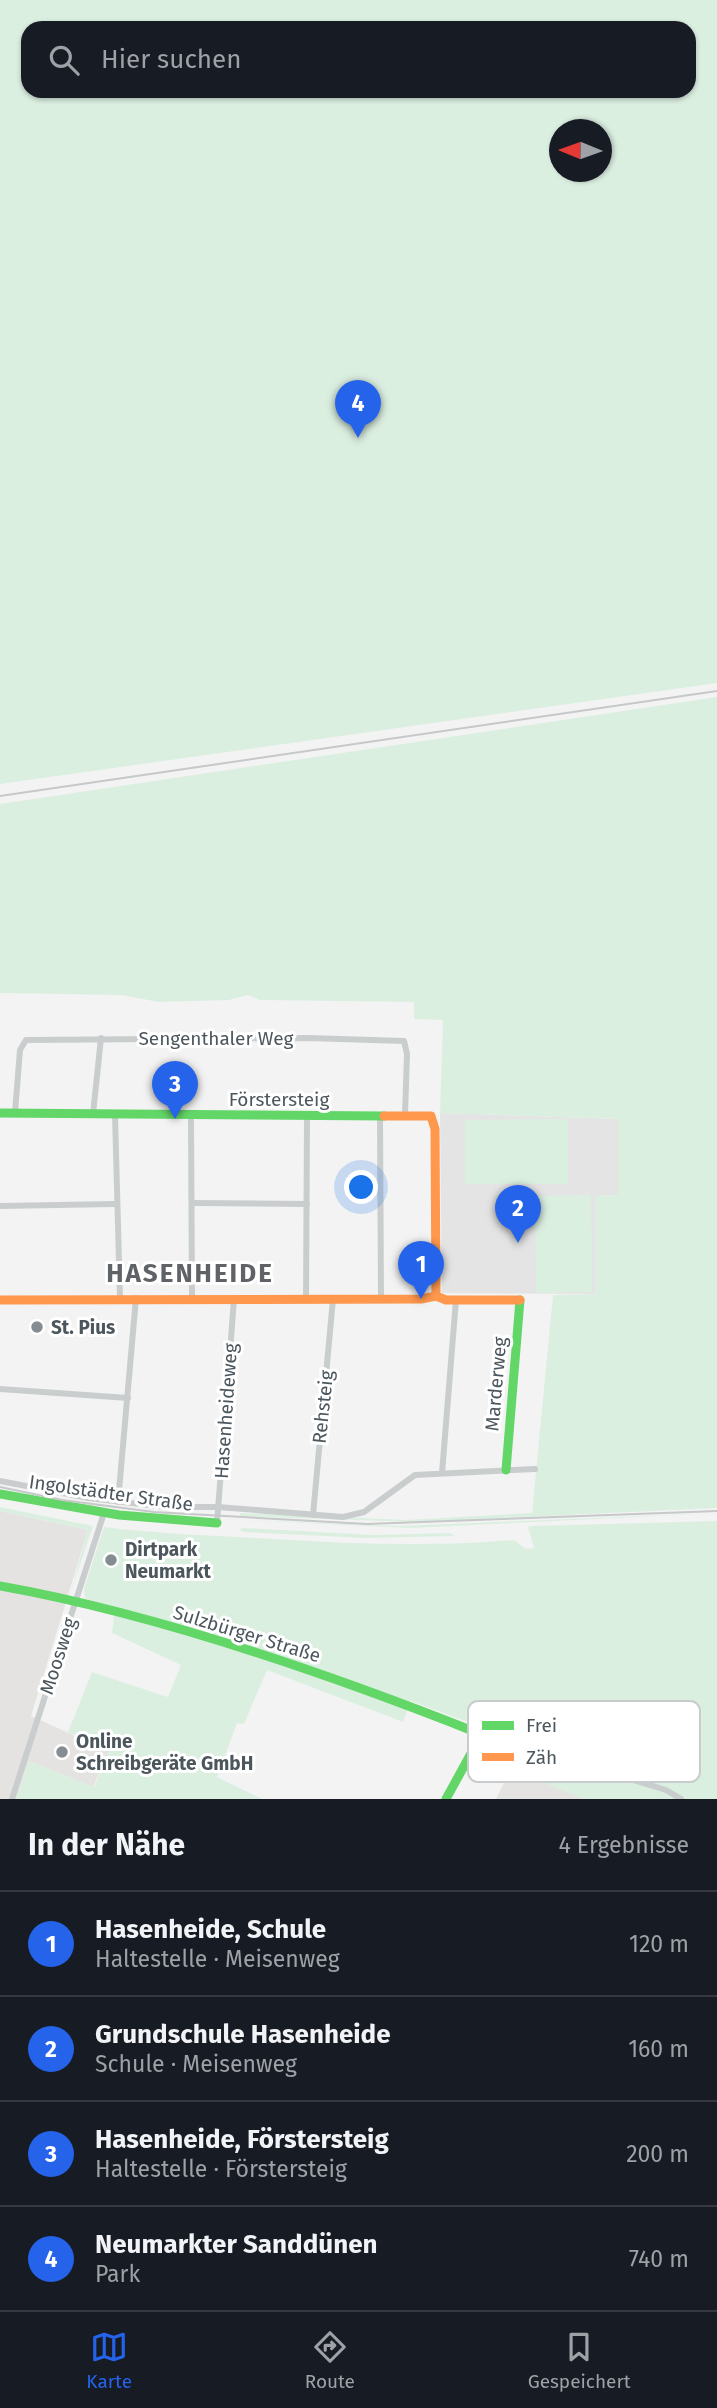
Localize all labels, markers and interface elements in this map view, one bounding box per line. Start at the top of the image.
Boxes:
search box [21,21,696,98]
icon: search [45,41,83,79]
text: Hier suchen [101,44,241,75]
north arrow [549,119,612,182]
pin: 4 [335,380,381,438]
street label: Sengenthaler Weg [139,1027,294,1050]
pin: 3 [152,1061,198,1119]
street label: Förstersteig [229,1088,329,1111]
your location [344,1170,378,1204]
pin: 2 [495,1185,541,1243]
pin: 1 [398,1241,444,1299]
district label: HASENHEIDE [106,1258,274,1289]
place label: St. Pius [51,1316,115,1339]
marker: St. Pius [29,1319,45,1335]
street label: Marderweg [480,1336,512,1432]
street label: Hasenheideweg [210,1342,242,1480]
street label: Rehsteig [308,1369,338,1445]
street label: Ingolstädter Straße [27,1470,195,1516]
place label: Dirtpark Neumarkt [125,1538,212,1583]
marker: Dirtpark Neumarkt [103,1552,119,1568]
street label: Sulzbürger Straße [170,1601,324,1667]
street label: Moosweg [35,1614,81,1697]
legend [468,1701,700,1782]
text: Frei [526,1714,557,1737]
place label: Online Schreibgeräte GmbH [76,1730,253,1775]
marker: Online Schreibgeräte GmbH [54,1744,70,1760]
text: Zäh [526,1746,557,1769]
text: In der Nähe [28,1827,185,1863]
text: 4 Ergebnisse [559,1831,689,1859]
text: Hasenheide, Schule [95,1914,326,1945]
text: 1 [46,1930,56,1958]
text: 120 m [629,1930,689,1958]
text: Haltestelle · Meisenweg [95,1945,340,1973]
text: Grundschule Hasenheide [95,2019,391,2050]
text: 2 [45,2035,57,2063]
text: 160 m [628,2035,689,2063]
text: Schule · Meisenweg [95,2050,297,2078]
text: Hasenheide, Förstersteig [95,2124,389,2155]
text: 3 [45,2140,57,2168]
text: 200 m [626,2140,689,2168]
text: Haltestelle · Förstersteig [95,2155,347,2183]
text: Neumarkter Sanddünen [95,2229,378,2260]
text: 4 [45,2245,58,2273]
text: 740 m [629,2245,689,2273]
text: Park [95,2260,140,2288]
tab: Karte [86,2328,132,2393]
tab: Route [305,2328,355,2393]
tab: Gespeichert [528,2328,631,2393]

